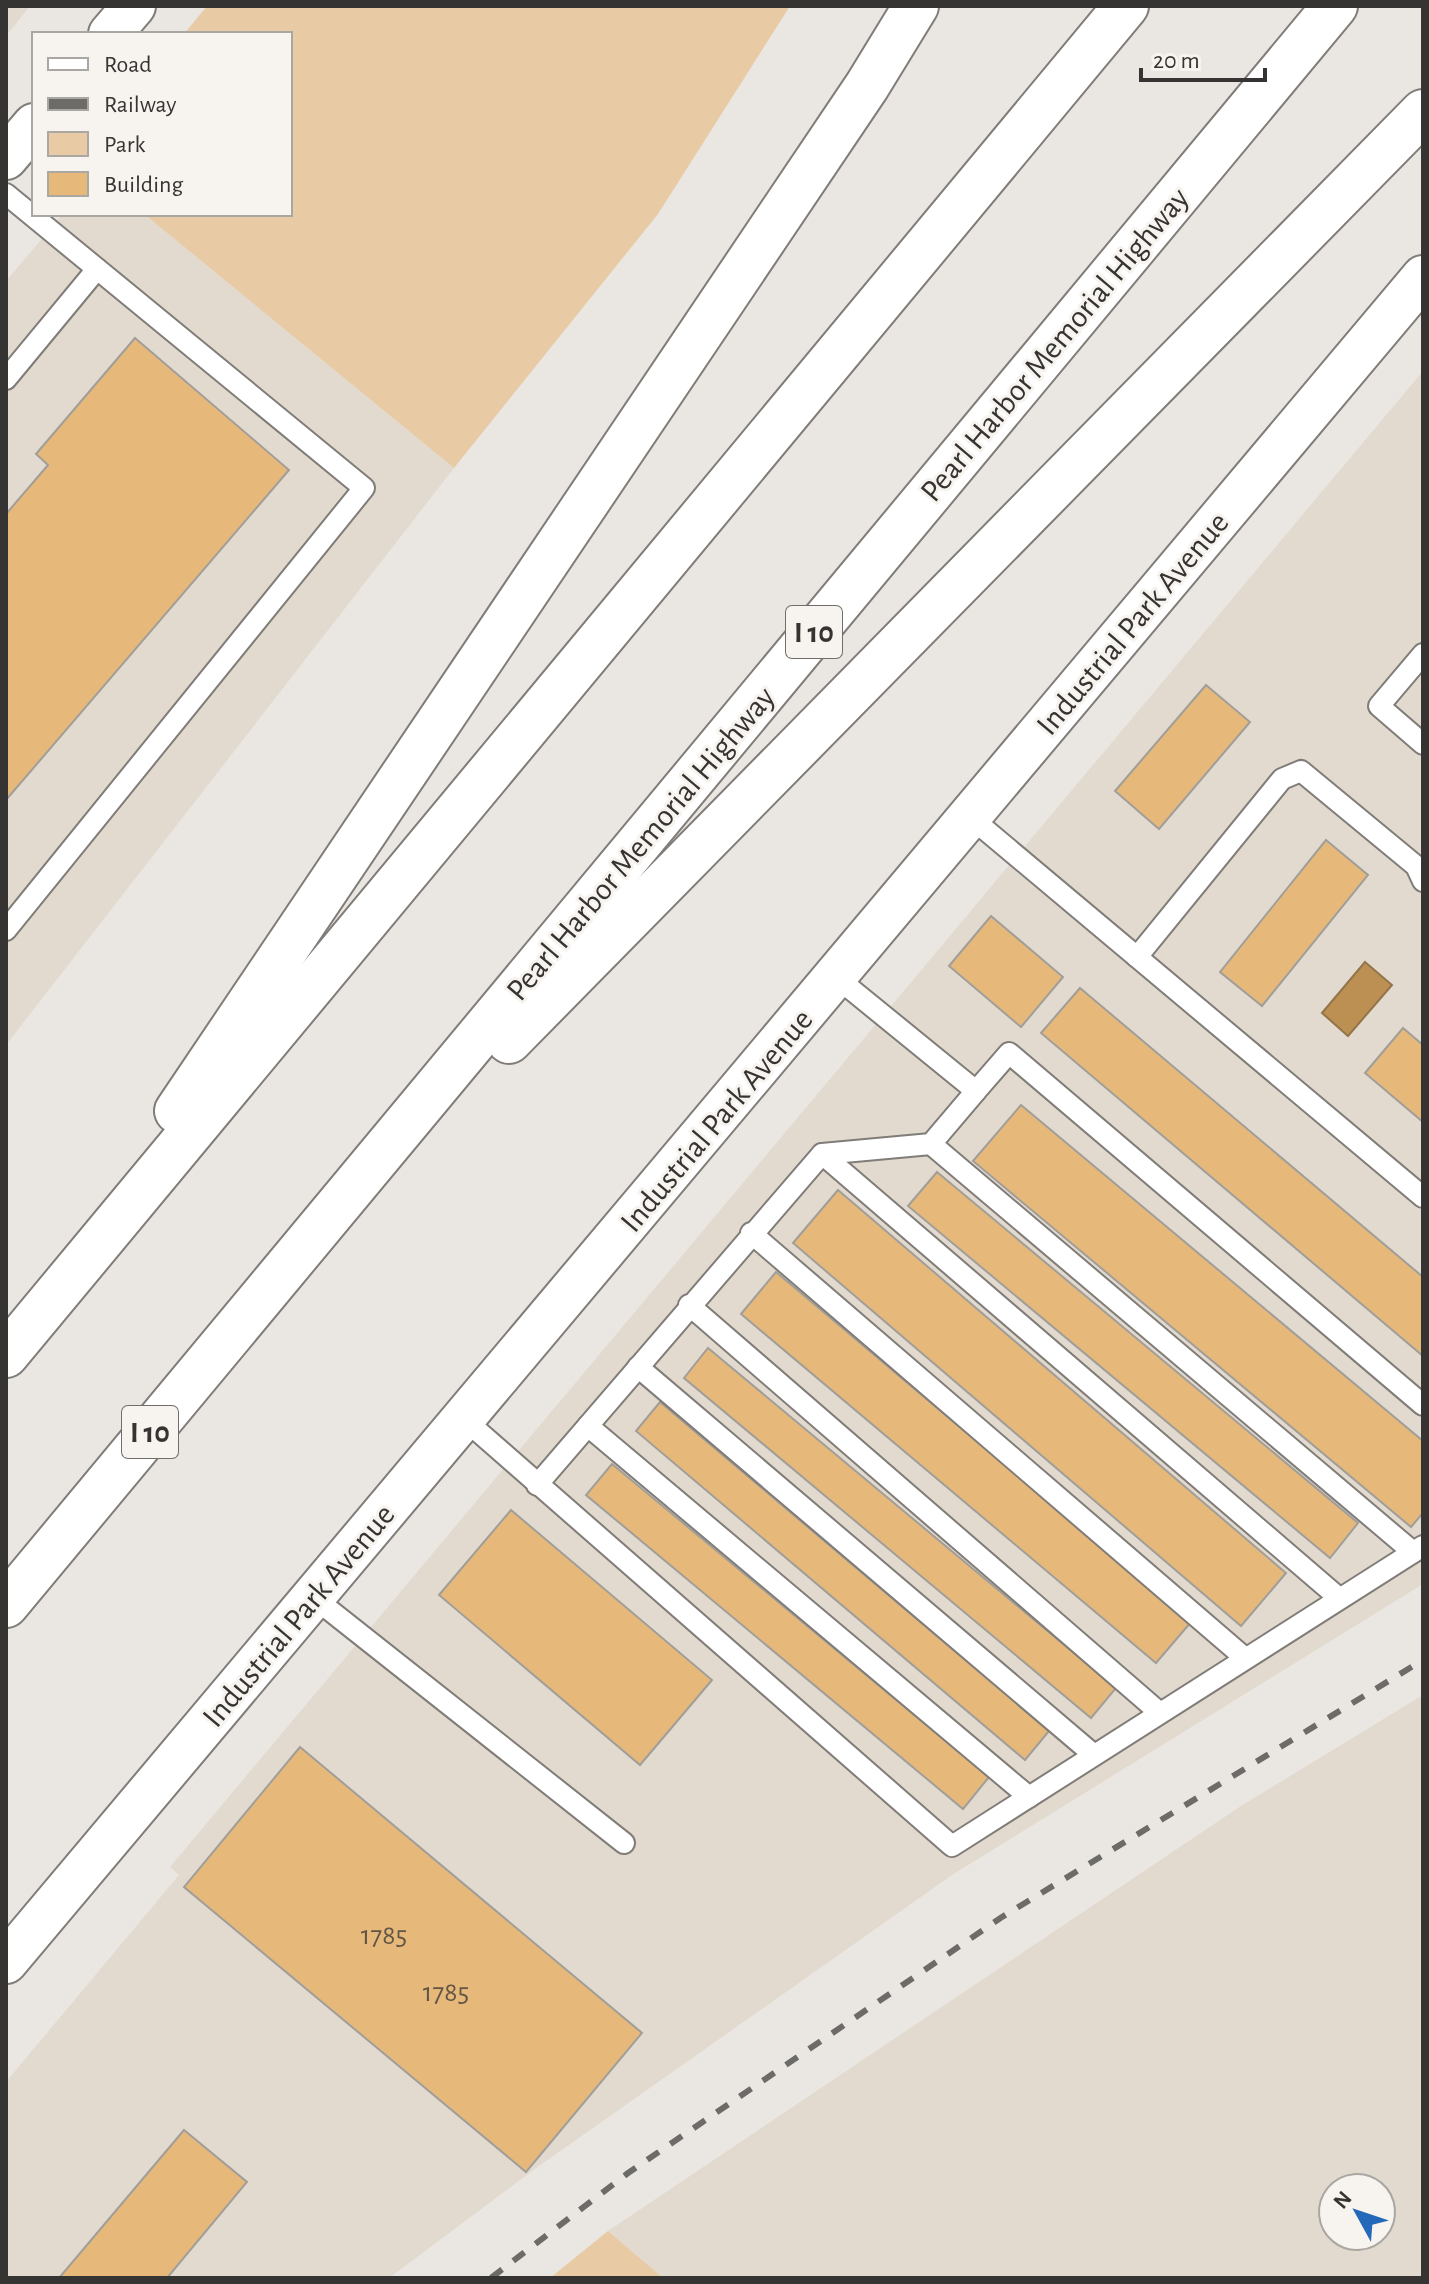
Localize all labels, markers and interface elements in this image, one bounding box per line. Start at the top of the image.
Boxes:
legend [32,32,292,216]
scale bar [1141,32,1265,82]
text: 20 m [1153,49,1200,73]
text: Road [104,53,152,77]
text: Railway [104,93,176,117]
text: Park [104,133,145,157]
text: Building [104,173,183,197]
street label: Pearl Harbor Memorial Highway [914,182,1195,508]
street label: Industrial Park Avenue [1031,506,1235,741]
road number: I 10 [786,606,842,658]
street label: Pearl Harbor Memorial Highway [500,681,781,1007]
street label: Industrial Park Avenue [615,1003,819,1238]
road number: I 10 [122,1406,178,1458]
street label: Industrial Park Avenue [197,1498,401,1733]
house number: 1785 [361,1922,407,1950]
house number: 1785 [423,1979,469,2007]
north arrow [1317,2172,1397,2252]
text: N [1329,2187,1356,2213]

